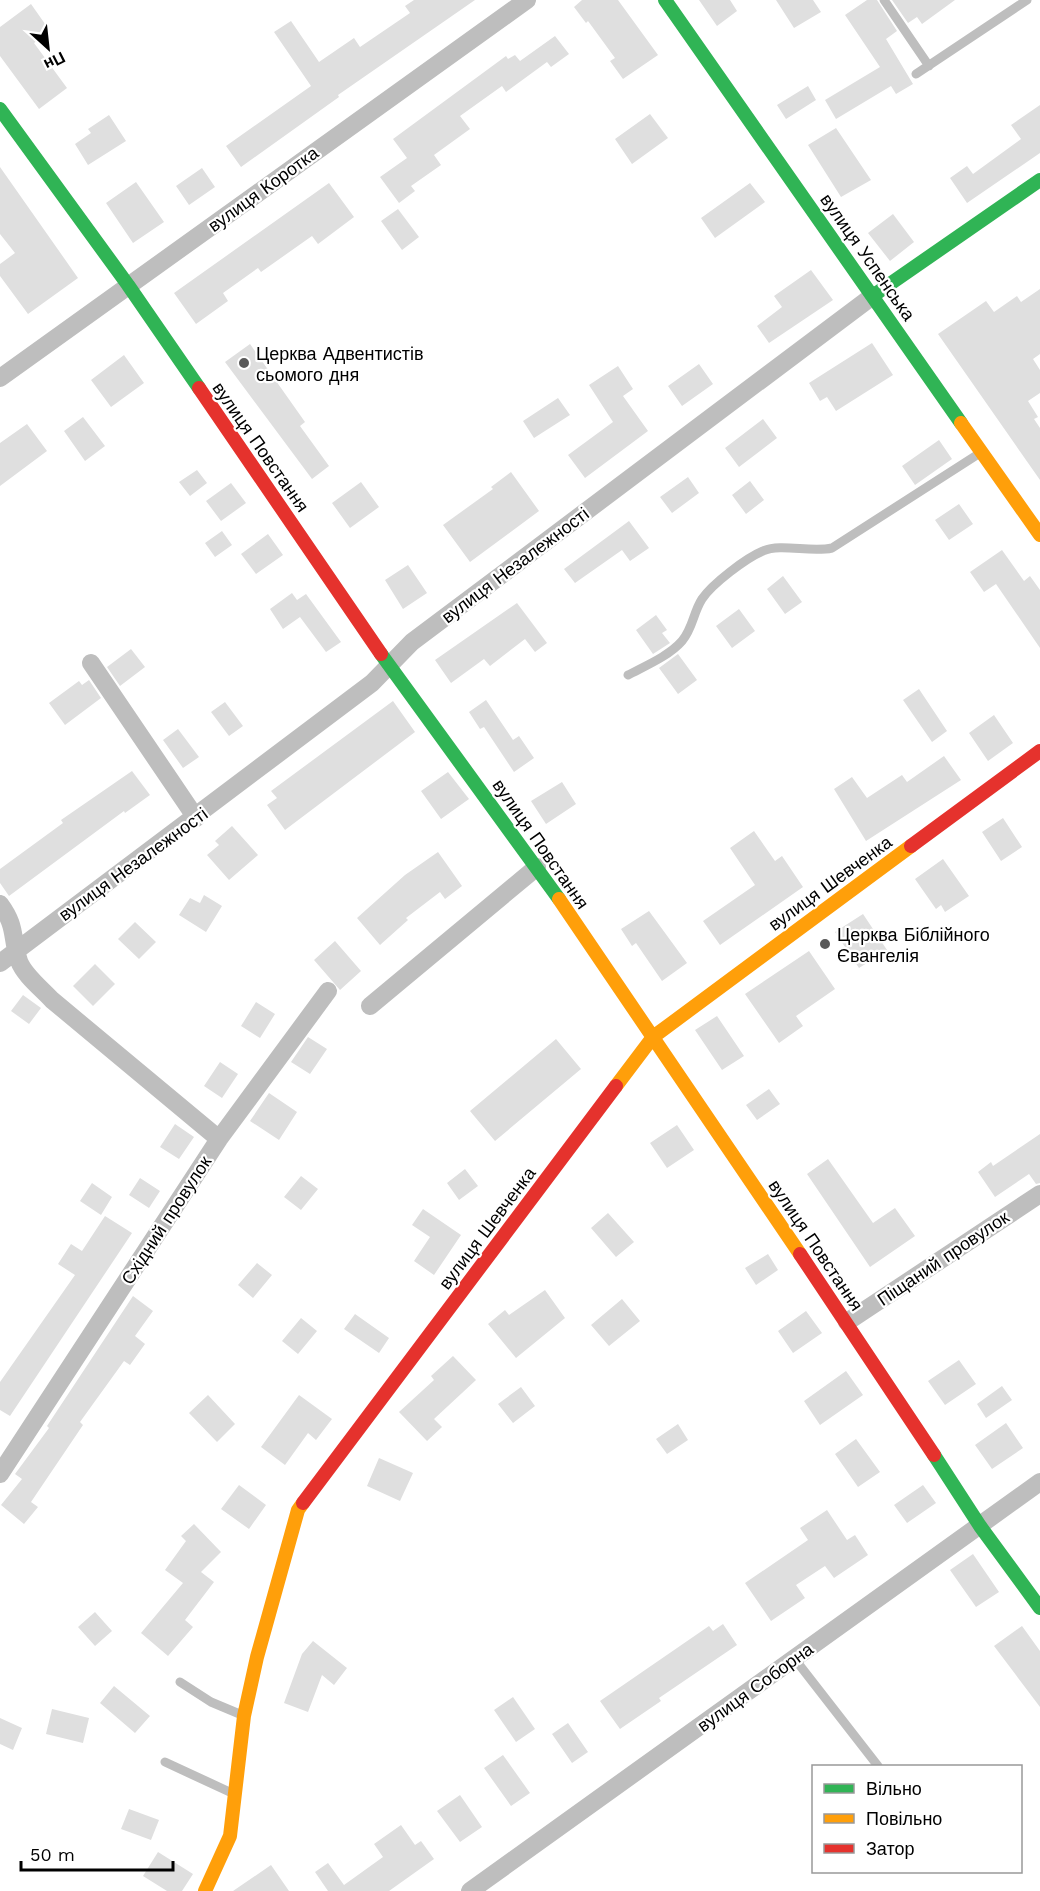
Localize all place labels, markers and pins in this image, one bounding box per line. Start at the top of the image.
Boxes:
place label: Церква Адвентистів сьомого дня [256,343,424,385]
marker: Церква Адвентистів сьомого дня [237,356,251,370]
place label: Церква Біблійного Євангелія [837,924,990,966]
marker: Церква Біблійного Євангелія [818,937,832,951]

